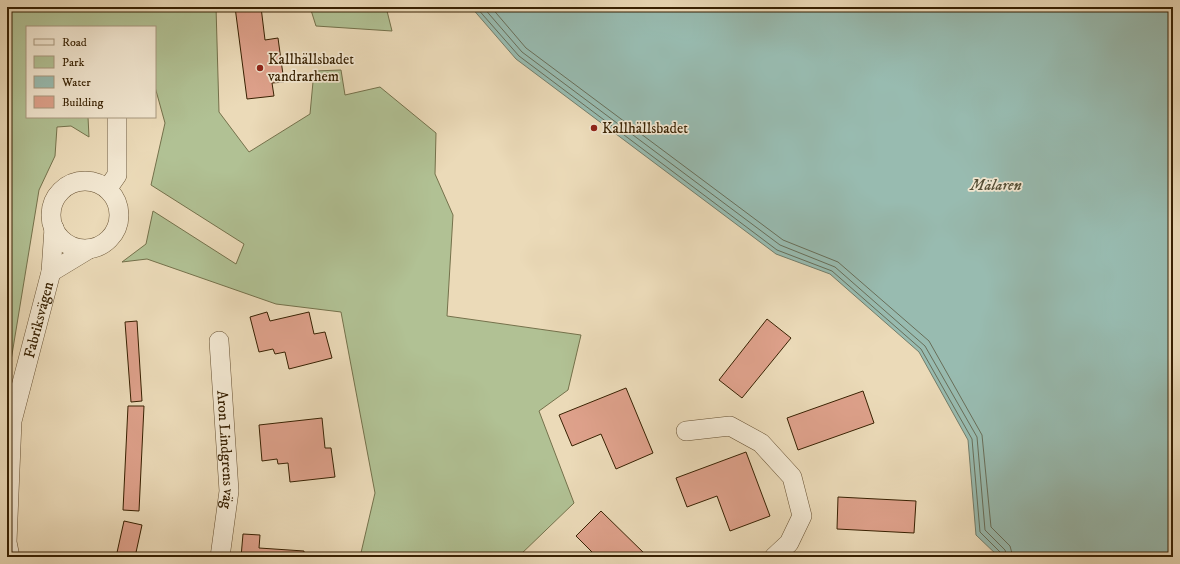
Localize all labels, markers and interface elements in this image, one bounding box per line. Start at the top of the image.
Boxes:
legend [26,26,156,118]
text: Road [62,35,87,50]
place label: Kallhällsbadet vandrarhem [267,50,354,86]
text: Park [62,55,84,70]
marker: Kallhällsbadet vandrarhem [255,63,265,73]
text: Water [61,75,91,90]
text: Building [62,95,103,110]
place label: Kallhällsbadet [602,119,688,138]
marker: Kallhällsbadet [589,123,599,133]
water label: Mälaren [969,175,1022,195]
street label: Fabriksvägen [19,279,58,360]
street label: Aron Lindgrens väg [213,390,239,511]

